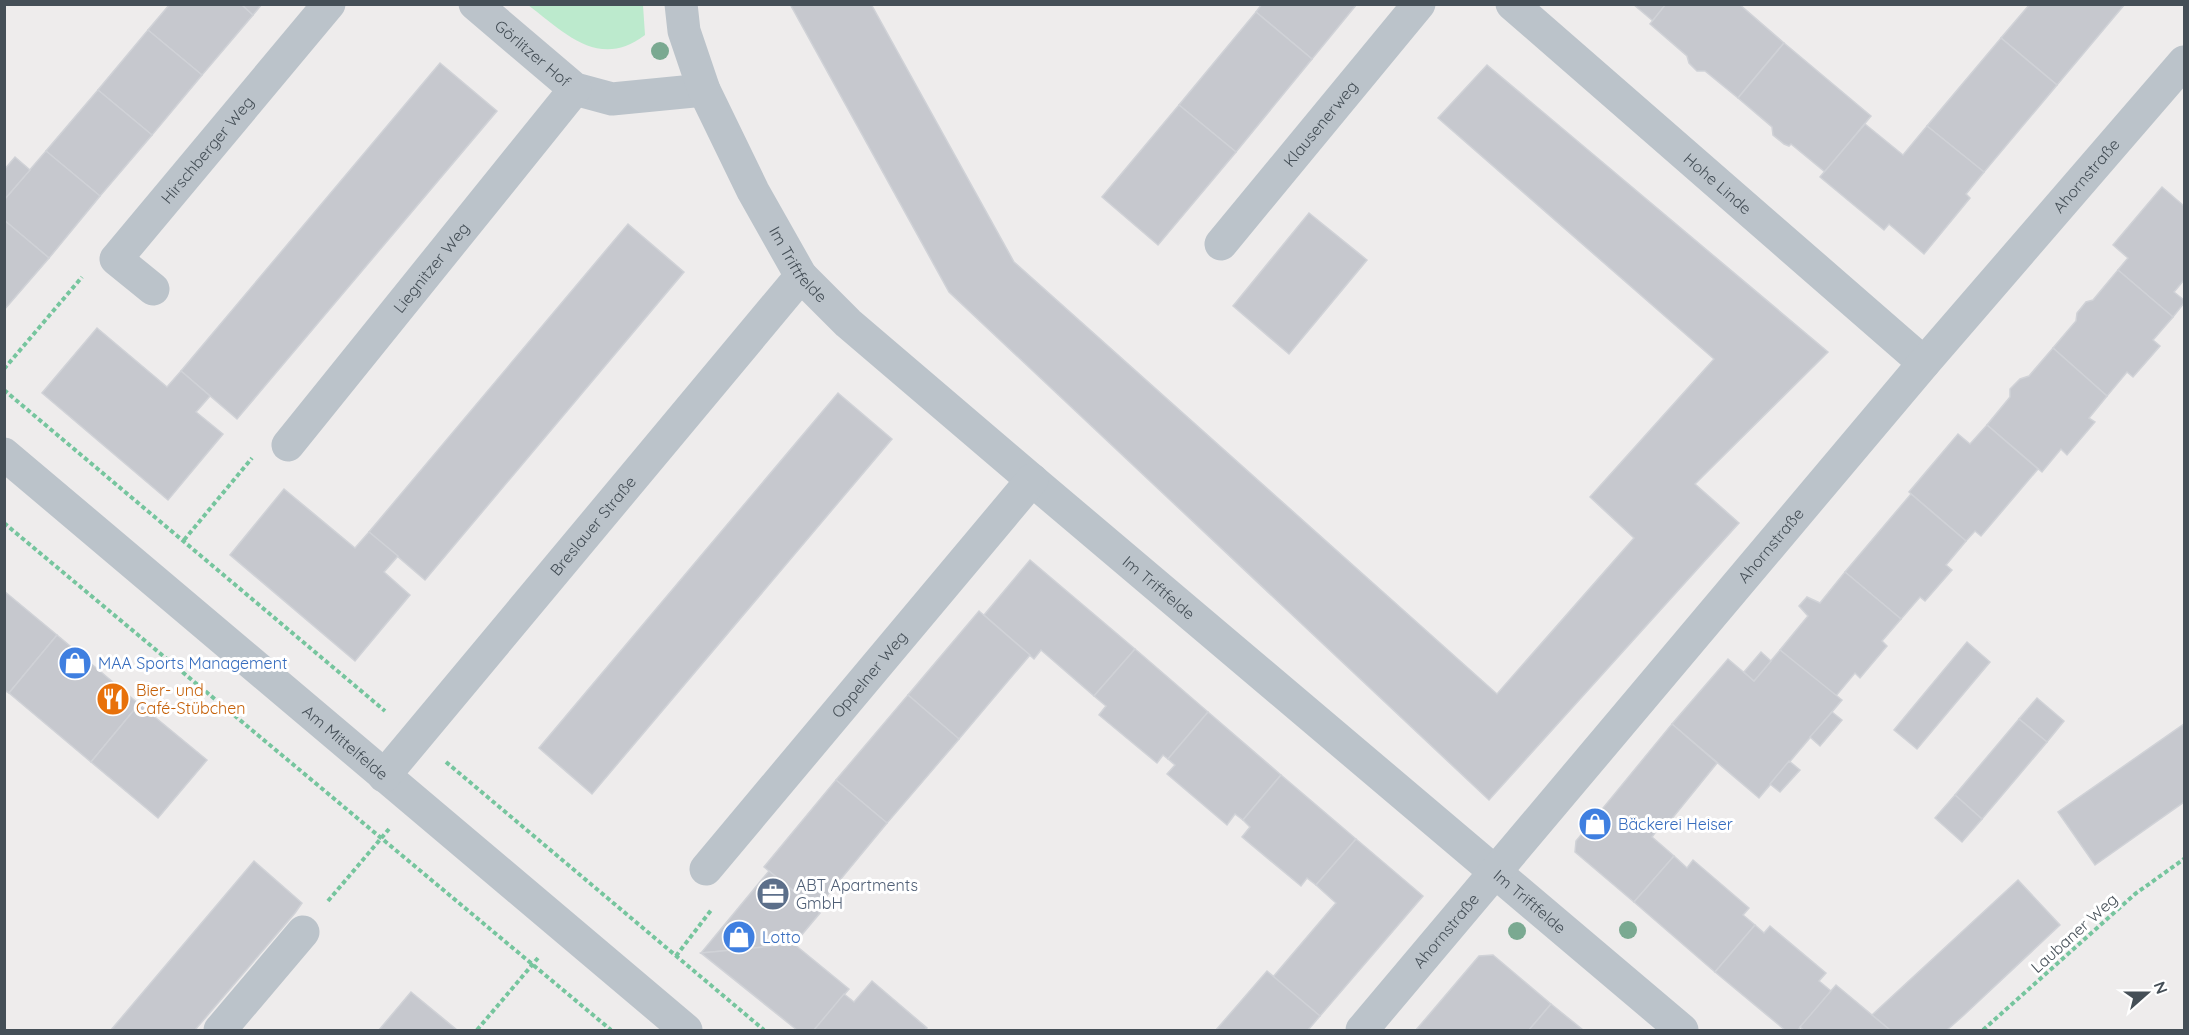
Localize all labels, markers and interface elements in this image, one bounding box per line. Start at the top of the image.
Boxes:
street label: Görlitzer Hof [491,15,575,91]
street label: Klausenerweg [1279,76,1362,171]
street label: Hirschberger Weg [157,92,258,208]
street label: Ahornstraße [2048,134,2124,217]
street label: Hohe Linde [1680,148,1756,218]
street label: Liegnitzer Weg [389,218,474,317]
street label: Im Triftfelde [765,223,831,306]
street label: Breslauer Straße [546,472,640,580]
street label: Ahornstraße [1733,504,1808,587]
street label: Im Triftfelde [1119,551,1199,624]
street label: Oppelner Weg [827,627,911,722]
shop icon: MAA Sports Management [57,645,93,681]
place label: MAA Sports Management [98,653,287,673]
place label: Bier- und Café-Stübchen [136,680,245,718]
restaurant icon: Bier- und Café-Stübchen [95,681,131,717]
street label: Am Mittelfelde [299,701,392,784]
shop icon: Bäckerei Heiser [1577,806,1613,842]
place label: Bäckerei Heiser [1618,814,1733,834]
street label: Im Triftfelde [1490,865,1570,938]
place label: ABT Apartments GmbH [796,875,918,913]
office icon: ABT Apartments GmbH [755,876,791,912]
street label: Ahornstraße [1409,889,1483,972]
street label: Laubaner Weg [2027,889,2121,977]
shop icon: Lotto [721,919,757,955]
place label: Lotto [762,927,801,947]
north arrow [2117,963,2177,1023]
text: N [2150,979,2172,997]

